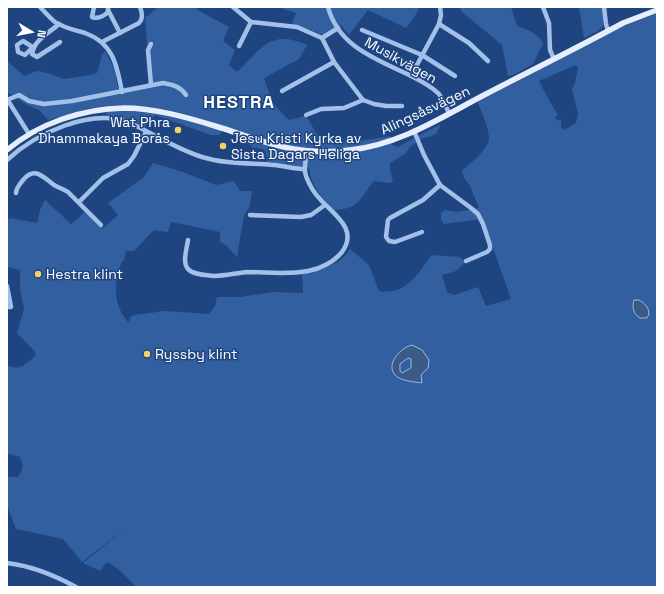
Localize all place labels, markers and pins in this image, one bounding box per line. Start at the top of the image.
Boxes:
place label: Wat Phra Dhammakaya Borås [38,113,170,147]
marker: Wat Phra Dhammakaya Borås [173,125,183,135]
place label: Jesu Kristi Kyrka av Sista Dagars Heliga [231,129,362,163]
marker: Jesu Kristi Kyrka av Sista Dagars Heliga [218,141,228,151]
place label: Hestra klint [46,265,123,283]
marker: Hestra klint [33,269,43,279]
place label: Ryssby klint [155,345,238,363]
marker: Ryssby klint [142,349,152,359]

